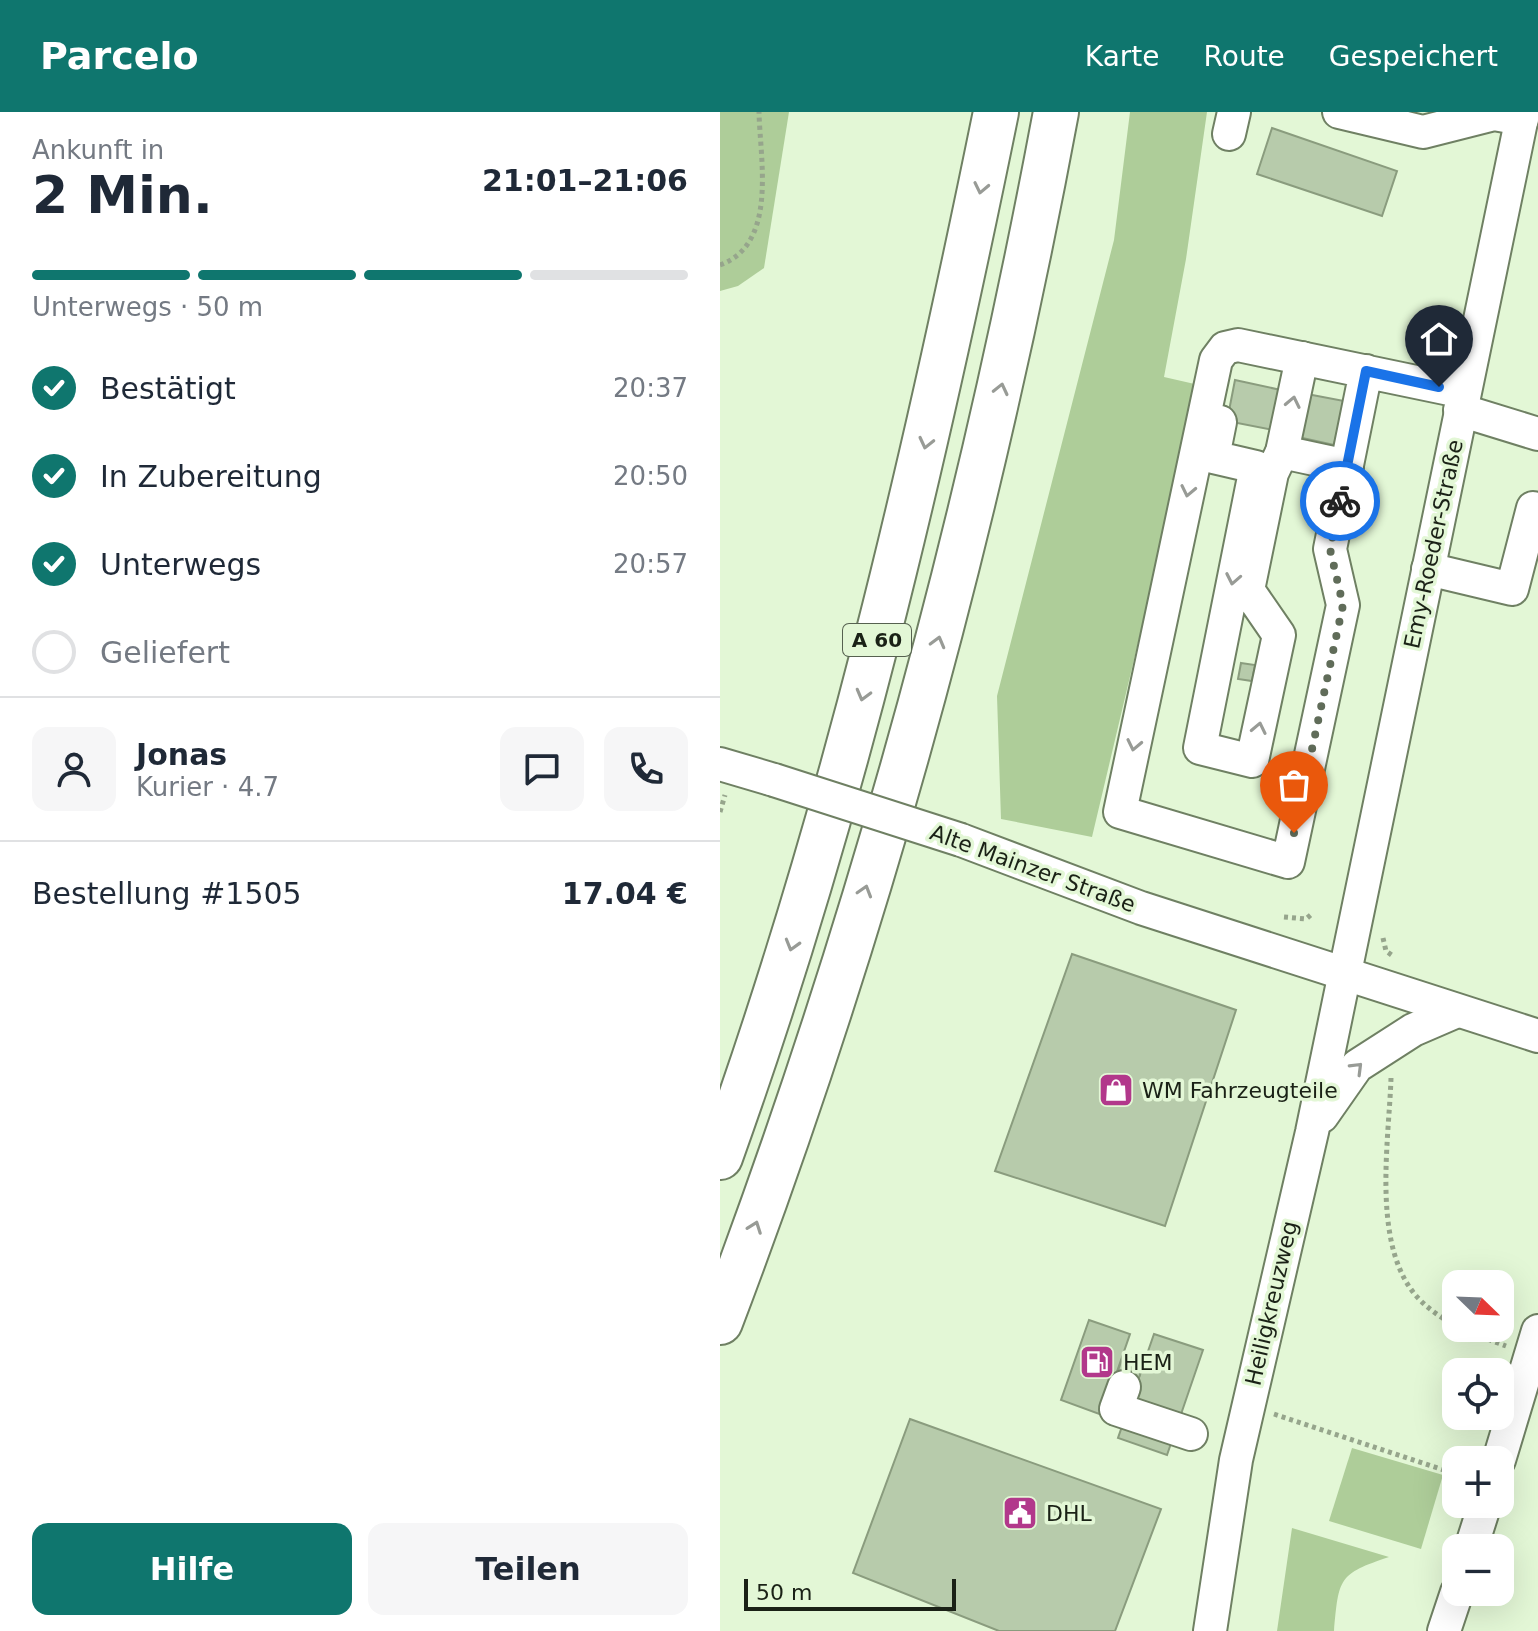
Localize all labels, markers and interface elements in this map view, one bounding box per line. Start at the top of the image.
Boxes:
text: Parcelo [40,34,199,78]
text: Karte [1085,40,1160,73]
text: Route [1204,40,1285,73]
text: Gespeichert [1329,40,1498,73]
text: Ankunft in [32,135,164,165]
text: 21:01–21:06 [482,163,688,198]
text: 2 Min. [32,165,213,225]
one-way arrow [973,181,990,195]
text: Unterwegs · 50 m [32,292,263,322]
pin [1405,305,1473,387]
icon: home [1417,317,1461,361]
icon: check [32,366,76,410]
text: Bestätigt [100,371,236,406]
text: 20:37 [613,373,688,403]
one-way arrow [991,383,1008,397]
one-way arrow [1284,395,1301,409]
one-way arrow [918,435,935,449]
street label: Emy-Roeder-Straße [1399,437,1468,651]
icon: check [32,454,76,498]
text: In Zubereitung [100,459,322,494]
text: 20:50 [613,461,688,491]
courier [1300,461,1380,541]
icon: bike [1318,479,1362,523]
one-way arrow [1180,483,1197,497]
icon: check [32,542,76,586]
text: Unterwegs [100,547,261,582]
text: 20:57 [613,549,688,579]
one-way arrow [1226,573,1243,586]
road number: A 60 [843,624,911,656]
text: Geliefert [100,635,230,670]
one-way arrow [928,635,945,649]
one-way arrow [855,687,872,701]
one-way arrow [1250,721,1267,735]
button: person [32,727,116,811]
button: chat [500,727,584,811]
button: phone [604,727,688,811]
text: Jonas [136,737,227,772]
one-way arrow [1127,738,1144,752]
pin [1260,751,1328,833]
icon: bag [1272,763,1316,807]
text: Kurier · 4.7 [136,772,279,802]
street label: Alte Mainzer Straße [927,820,1139,917]
text: Bestellung #1505 [32,876,302,911]
text: 17.04 € [562,876,688,911]
one-way arrow [856,885,872,899]
one-way arrow [785,937,801,951]
one-way arrow [1347,1063,1362,1077]
shop icon: WM Fahrzeugteile [1097,1071,1135,1109]
place label: WM Fahrzeugteile [1142,1078,1338,1103]
street label: Heiligkreuzweg [1240,1218,1303,1388]
one-way arrow [746,1221,762,1235]
north arrow [1442,1270,1514,1342]
map controls [1442,1270,1514,1606]
fuel station icon: HEM [1078,1343,1116,1381]
place label: HEM [1123,1350,1172,1375]
button: locate [1442,1358,1514,1430]
button: + [1442,1446,1514,1518]
public building icon: DHL [1001,1494,1039,1532]
place label: DHL [1046,1501,1092,1526]
button: Hilfe [32,1523,352,1615]
button: Teilen [368,1523,688,1615]
button: − [1442,1534,1514,1606]
scale bar [744,1575,956,1611]
text: 50 m [756,1580,812,1605]

